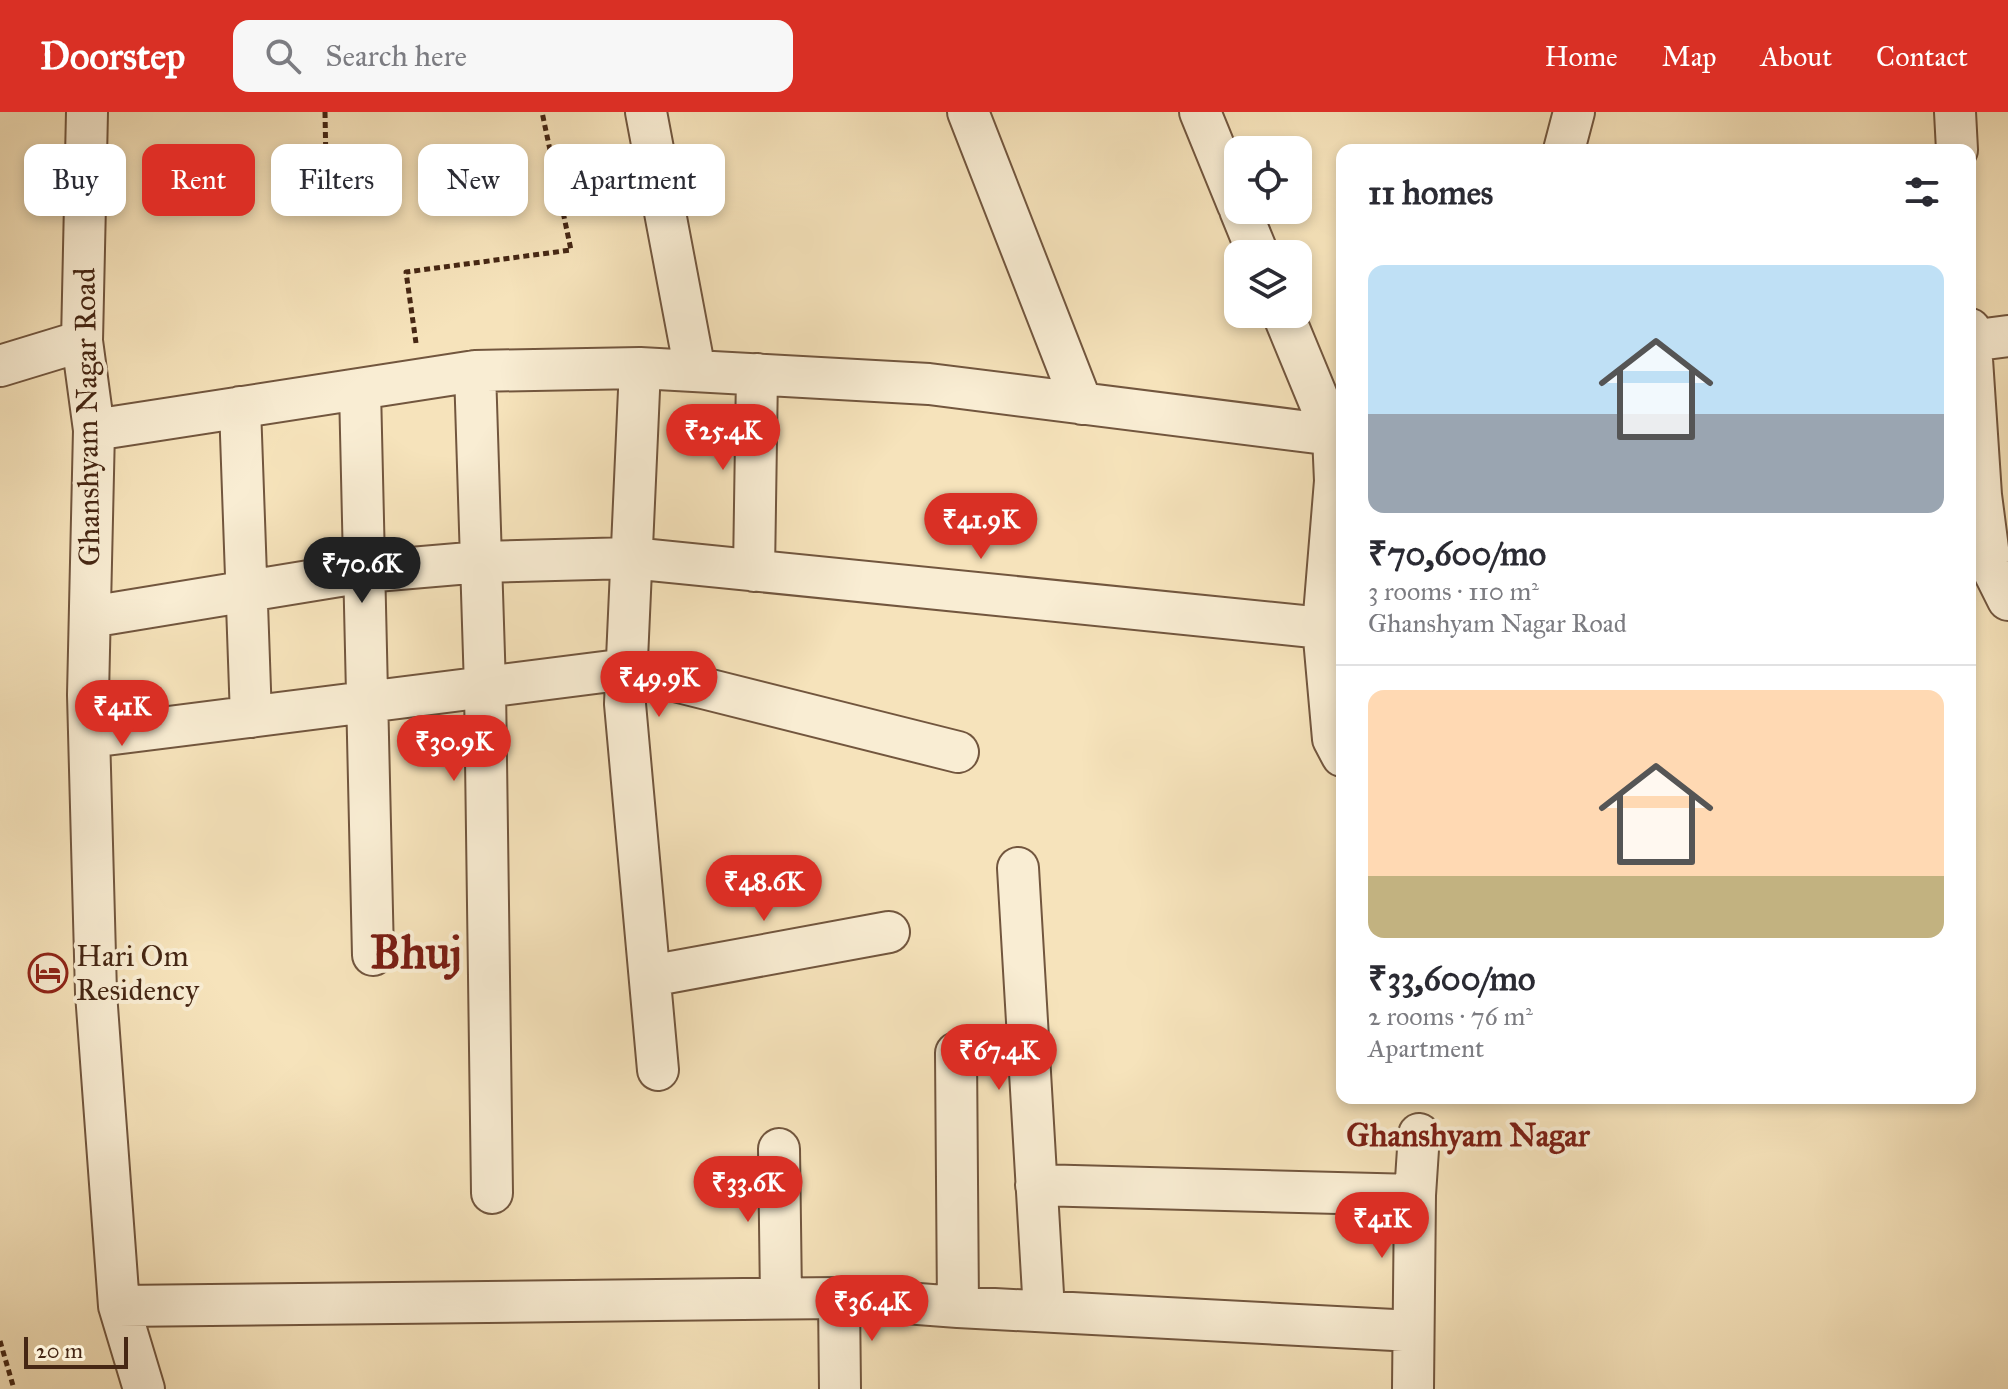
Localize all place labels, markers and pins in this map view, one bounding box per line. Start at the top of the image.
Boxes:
pin: ₹25.4K [658,404,788,472]
pin: ₹41.9K [916,493,1046,561]
pin: ₹70.6K [297,537,427,605]
pin: ₹49.9K [594,651,724,719]
pin: ₹41K [75,680,169,748]
pin: ₹30.9K [389,715,519,783]
pin: ₹48.6K [699,855,829,923]
place label: Hari Om Residency [76,938,200,1008]
hotel icon: Hari Om Residency [27,952,69,994]
pin: ₹67.4K [934,1024,1064,1092]
pin: ₹33.6K [683,1156,813,1224]
pin: ₹41K [1335,1192,1429,1260]
pin: ₹36.4K [807,1275,937,1343]

